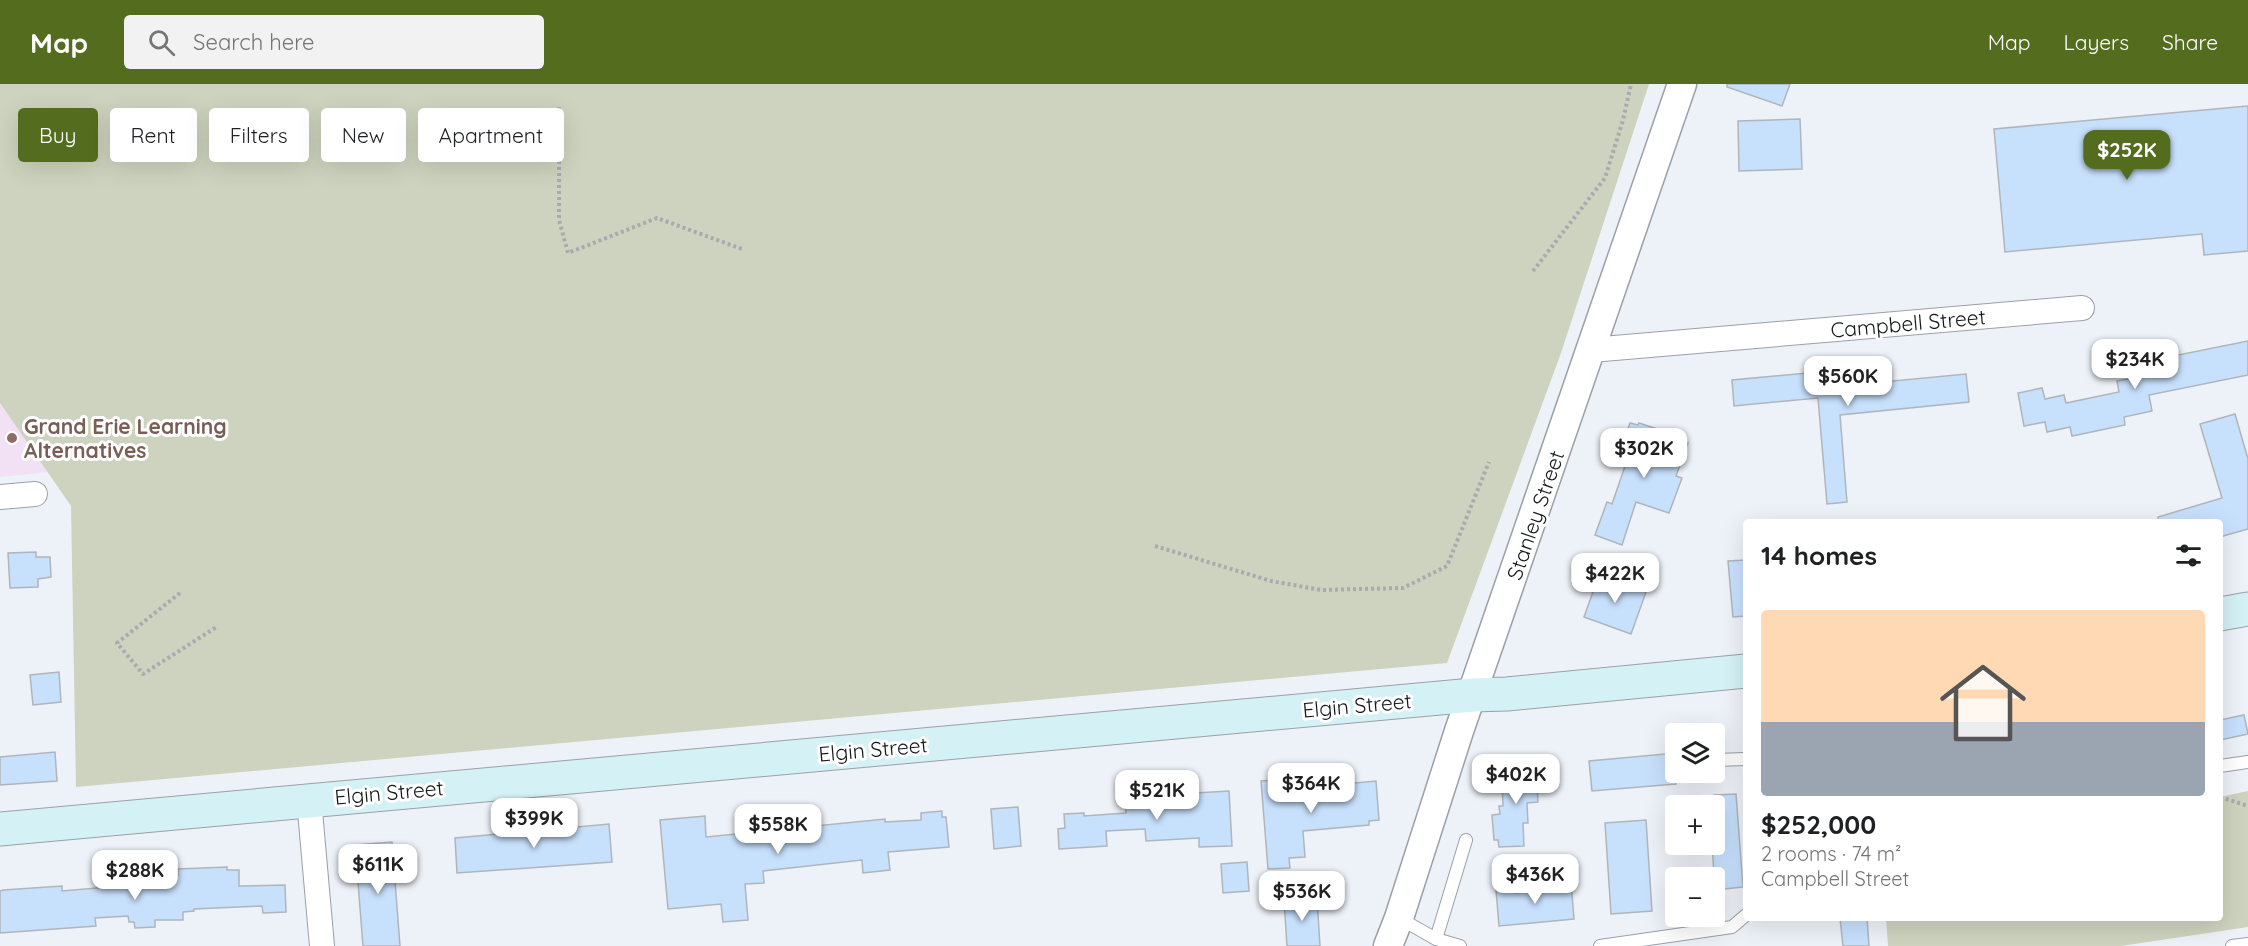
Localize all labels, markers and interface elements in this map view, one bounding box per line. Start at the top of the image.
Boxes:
search box [124,15,544,69]
text: Map [30,25,88,60]
icon: search [145,26,178,59]
text: Search here [193,28,315,56]
text: Map [1988,29,2031,55]
text: Layers [2064,29,2129,55]
text: Share [2162,29,2218,55]
chip: Buy [18,108,98,162]
chip: Rent [110,108,197,162]
chip: Filters [209,108,309,162]
chip: New [321,108,406,162]
chip: Apartment [418,108,564,162]
pin: $252K [2085,130,2169,181]
text: $252K [2097,137,2157,162]
street label: Campbell Street [1829,303,1987,343]
pin: $234K [2093,339,2177,390]
text: $234K [2106,346,2164,371]
pin: $560K [1806,356,1890,407]
text: $560K [1818,363,1878,388]
place label: Grand Erie Learning Alternatives [24,413,227,463]
pin: $302K [1602,428,1686,479]
marker: Grand Erie Learning Alternatives [5,431,19,445]
text: $302K [1614,435,1674,460]
street label: Stanley Street [1501,447,1569,583]
text: 14 homes [1761,539,1877,572]
icon: filters [2172,539,2205,572]
pin: $422K [1573,553,1657,604]
text: $422K [1585,560,1645,585]
icon: home [1929,649,2037,757]
street label: Elgin Street [1301,687,1413,723]
map controls [1665,723,1725,927]
button: layers [1665,723,1725,783]
street label: Elgin Street [817,731,929,767]
pin: $402K [1474,754,1558,805]
text: $402K [1486,761,1546,786]
pin: $364K [1269,763,1353,814]
pin: $521K [1115,770,1199,821]
text: $364K [1282,770,1340,795]
street label: Elgin Street [333,774,445,810]
text: $521K [1129,777,1185,802]
button: + [1665,795,1725,855]
pin: $399K [492,798,576,849]
pin: $558K [736,804,820,855]
text: $399K [505,805,563,830]
text: $252,000 [1761,808,1876,841]
text: $558K [748,811,808,836]
text: 2 rooms · 74 m² [1761,841,1901,866]
pin: $611K [336,844,420,895]
pin: $288K [93,850,177,901]
text: $611K [352,851,404,876]
pin: $436K [1493,854,1577,905]
text: $288K [106,857,164,882]
text: $436K [1506,861,1564,886]
text: Campbell Street [1761,866,1909,891]
button: − [1665,867,1725,927]
pin: $536K [1260,871,1344,922]
text: $536K [1273,878,1331,903]

